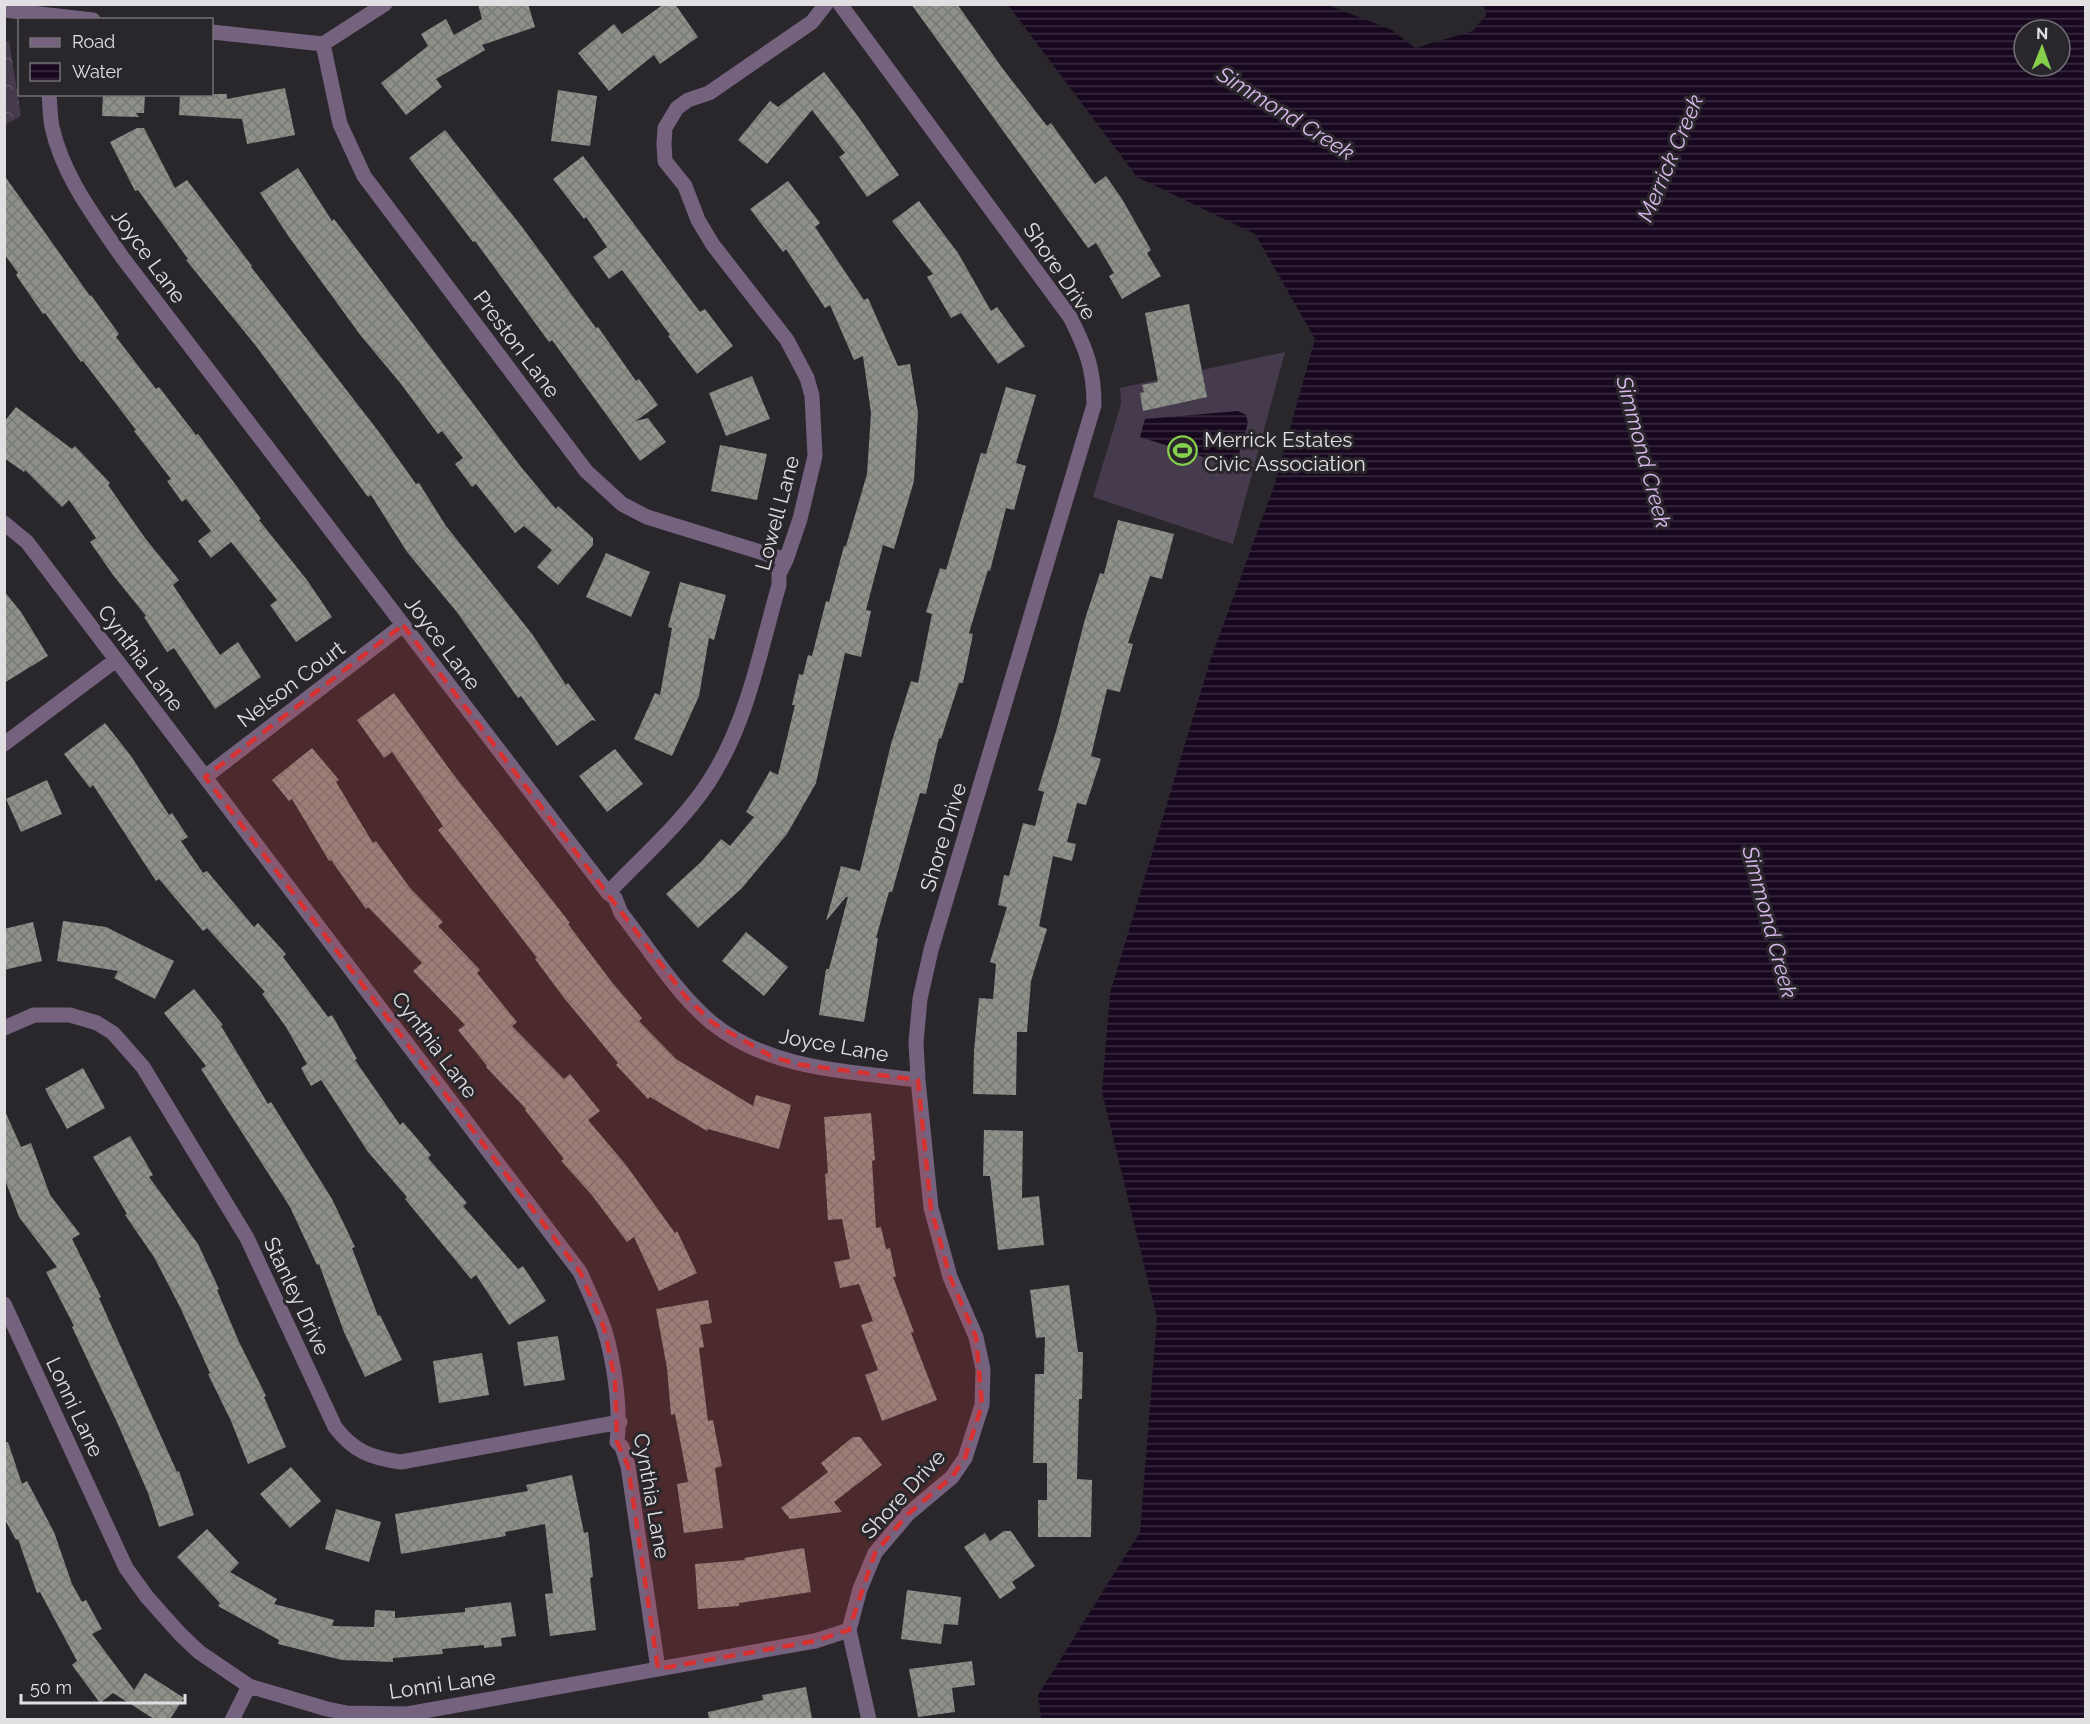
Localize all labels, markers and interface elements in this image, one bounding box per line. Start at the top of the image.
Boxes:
legend [18,18,213,96]
north arrow [2012,18,2072,78]
text: N [2036,24,2049,43]
text: Road [72,31,115,52]
water label: Simmond Creek [1212,60,1360,166]
text: Water [72,61,123,82]
water label: Merrick Creek [1632,90,1709,226]
street label: Joyce Lane [106,204,192,308]
street label: Shore Drive [1018,217,1102,325]
street label: Preston Lane [469,285,565,403]
water label: Simmond Creek [1611,372,1677,531]
place label: Merrick Estates Civic Association [1204,427,1366,476]
sports icon: Merrick Estates Civic Association [1167,435,1199,467]
street label: Lowell Lane [750,453,804,573]
street label: Joyce Lane [400,591,486,695]
street label: Cynthia Lane [93,600,189,716]
street label: Nelson Court [232,635,350,733]
street label: Shore Drive [915,780,971,894]
water label: Simmond Creek [1737,842,1803,1001]
street label: Cynthia Lane [387,987,483,1103]
street label: Joyce Lane [777,1023,891,1067]
street label: Stanley Drive [259,1233,335,1359]
street label: Lonni Lane [41,1353,109,1461]
street label: Cynthia Lane [629,1431,675,1561]
street label: Shore Drive [856,1444,950,1544]
street label: Lonni Lane [387,1664,497,1704]
scale bar [21,1667,184,1705]
text: 50 m [30,1677,72,1698]

